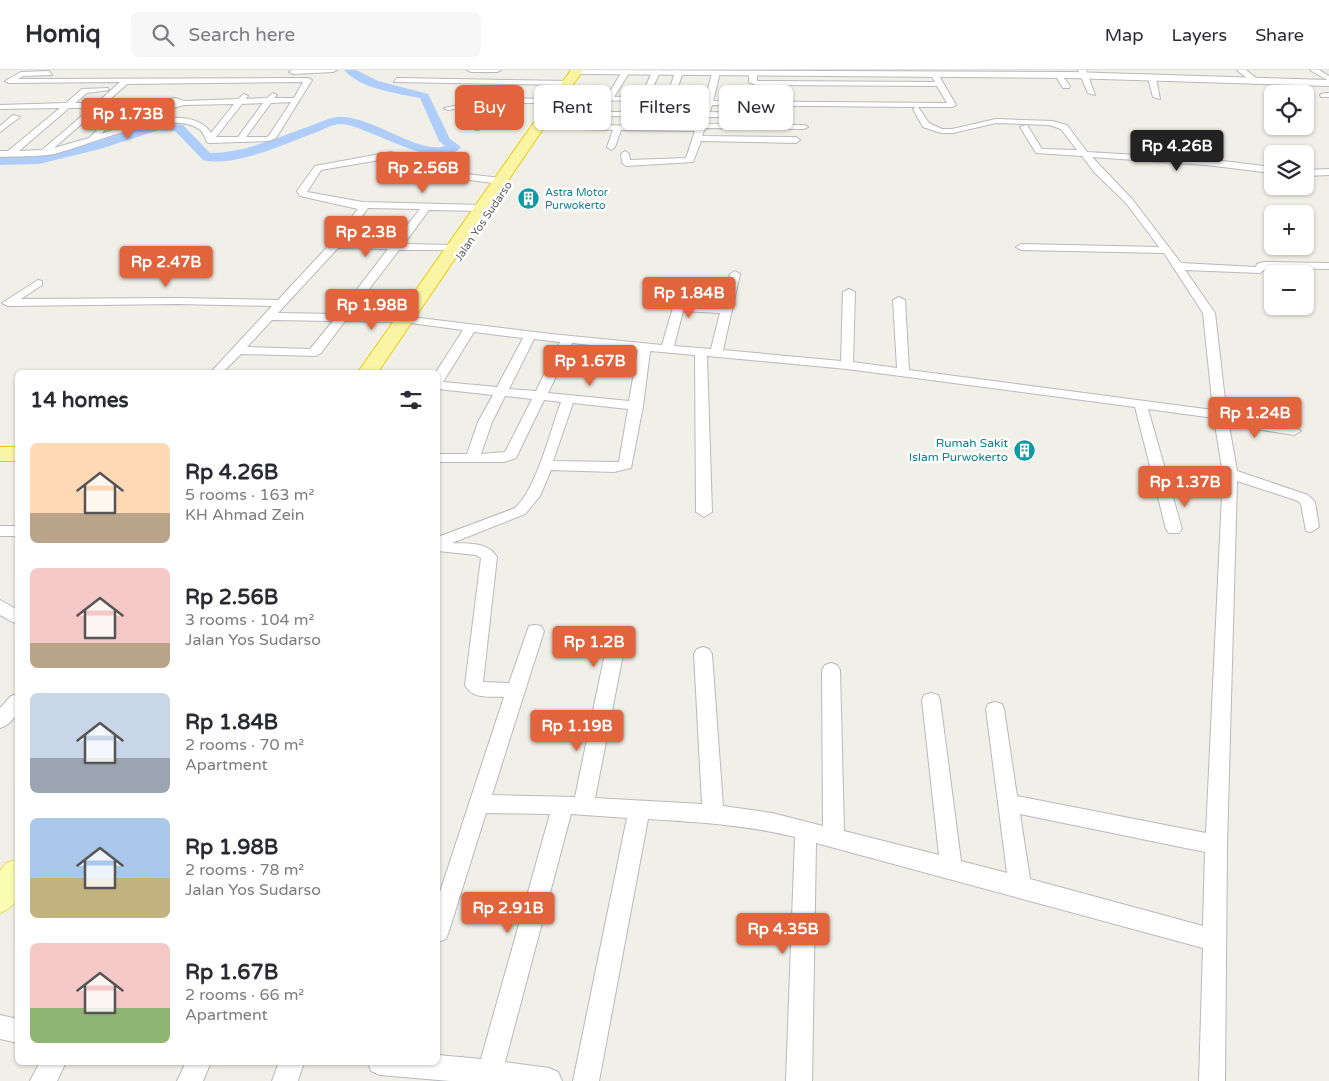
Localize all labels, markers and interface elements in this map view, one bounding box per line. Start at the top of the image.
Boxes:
search box [131,12,481,57]
text: Homiq [25,20,101,49]
icon: search [149,21,177,49]
text: Search here [189,24,295,46]
text: Map [1105,24,1144,46]
text: Layers [1172,24,1227,46]
text: Share [1255,24,1304,46]
chip: Buy [455,85,524,130]
chip: Rent [534,85,611,130]
chip: Filters [621,85,709,130]
chip: New [719,85,793,130]
map controls [1264,85,1314,315]
button: locate [1264,85,1314,135]
pin: Rp 1.73B [76,98,180,140]
text: Rp 1.73B [93,104,163,124]
pin: Rp 4.26B [1125,129,1229,172]
text: Rp 4.26B [1141,136,1213,156]
button: layers [1264,145,1314,195]
pin: Rp 2.56B [371,152,475,194]
text: Rp 2.56B [387,158,459,178]
street label: Jalan Yos Sudarso [452,179,515,264]
building icon: Astra Motor Purwokerto [517,186,541,210]
place label: Astra Motor Purwokerto [545,186,609,212]
button: + [1264,205,1314,255]
pin: Rp 2.3B [320,216,412,258]
text: Rp 2.3B [336,222,397,242]
pin: Rp 2.47B [114,246,218,288]
text: Rp 2.47B [131,252,201,272]
button: − [1264,265,1314,315]
pin: Rp 1.84B [637,276,741,319]
text: Rp 1.84B [654,283,724,303]
pin: Rp 1.98B [320,288,424,331]
text: Rp 1.98B [336,295,408,315]
pin: Rp 1.67B [538,344,642,387]
text: Rp 1.67B [554,351,626,371]
icon: filters [397,386,425,414]
text: 14 homes [30,388,129,413]
pin: Rp 1.24B [1203,396,1307,439]
text: Rp 1.24B [1219,403,1291,423]
place label: Rumah Sakit Islam Purwokerto [909,436,1008,464]
building icon: Rumah Sakit Islam Purwokerto [1012,438,1036,462]
text: Rp 4.26B [185,460,278,485]
icon: home [70,463,130,523]
pin: Rp 1.37B [1133,466,1237,508]
text: Rp 1.37B [1149,472,1221,492]
text: 5 rooms · 163 m² [185,485,314,505]
text: KH Ahmad Zein [185,505,304,525]
text: Rp 2.56B [185,585,278,610]
icon: home [70,588,130,648]
text: 3 rooms · 104 m² [185,610,314,630]
pin: Rp 1.2B [548,626,640,668]
text: Jalan Yos Sudarso [185,630,321,650]
text: Rp 1.2B [564,632,625,652]
text: Rp 1.84B [185,710,278,735]
pin: Rp 1.19B [525,710,629,752]
icon: home [70,713,130,773]
text: Rp 1.19B [541,716,613,736]
text: 2 rooms · 70 m² [185,735,304,755]
text: Apartment [185,755,268,775]
text: Rp 1.98B [185,835,278,860]
icon: home [70,838,130,898]
text: 2 rooms · 78 m² [185,860,304,880]
text: Jalan Yos Sudarso [185,880,321,900]
pin: Rp 2.91B [456,892,560,934]
text: Rp 2.91B [472,898,544,918]
pin: Rp 4.35B [731,912,835,955]
text: Rp 4.35B [747,919,819,939]
text: Rp 1.67B [185,960,278,985]
icon: home [70,963,130,1023]
text: 2 rooms · 66 m² [185,985,304,1005]
text: Apartment [185,1005,268,1025]

